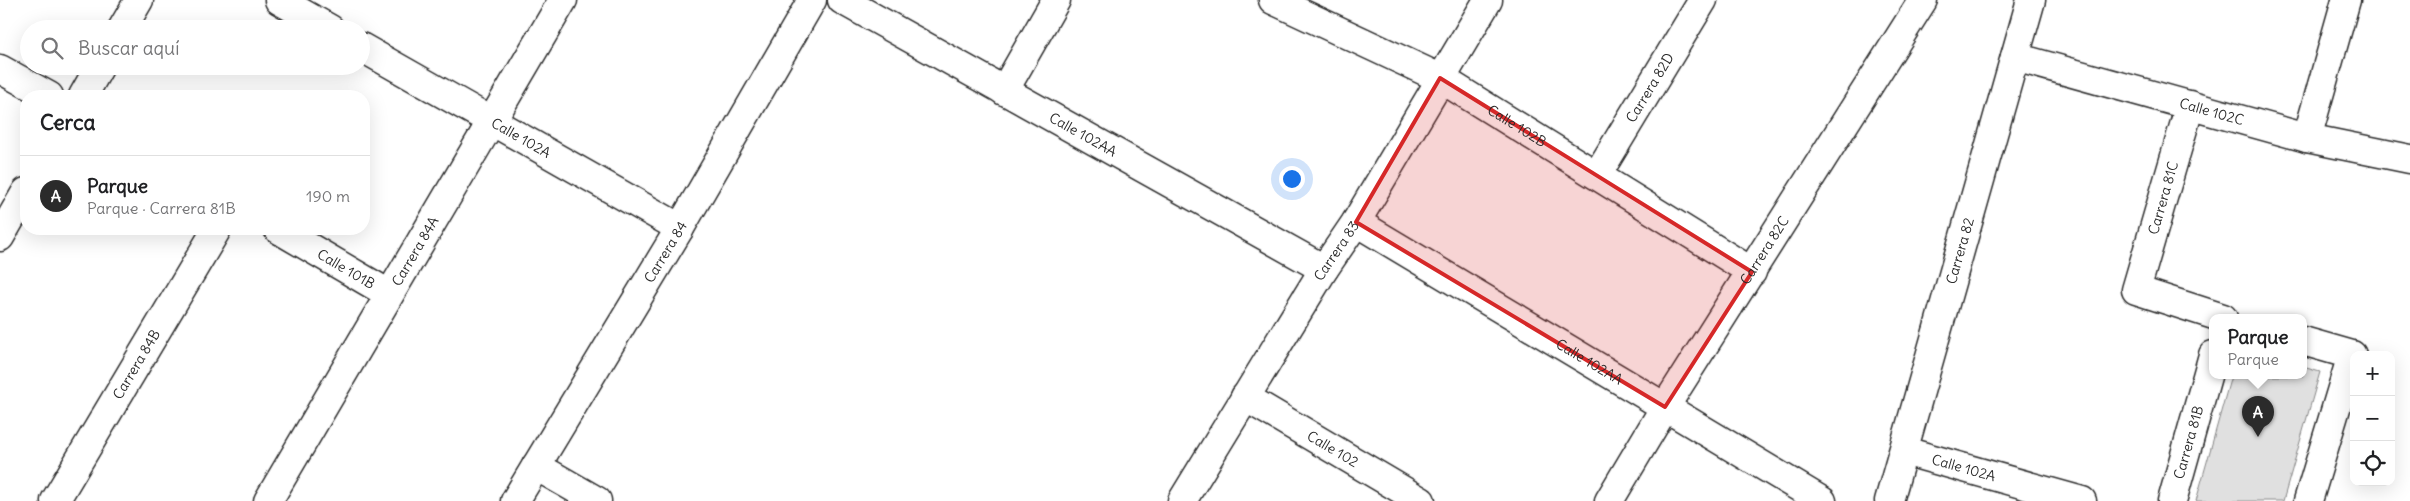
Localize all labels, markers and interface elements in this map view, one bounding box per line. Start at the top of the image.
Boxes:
search box [20,20,370,75]
icon: search [38,34,66,62]
text: Buscar aquí [78,36,179,60]
street label: Carrera 82D [1622,50,1678,126]
street label: Calle 102C [2177,94,2246,129]
street label: Calle 102B [1484,101,1550,151]
street label: Calle 102AA [1046,108,1120,161]
text: Cerca [40,109,95,136]
street label: Calle 102A [488,114,554,162]
street label: Carrera 81C [2144,159,2182,237]
your location [1279,166,1305,192]
text: Parque [87,174,148,198]
text: A [51,186,61,206]
text: 190 m [306,186,350,206]
text: Parque · Carrera 81B [87,198,236,218]
street label: Carrera 84A [388,213,443,289]
street label: Carrera 82C [1736,213,1793,288]
street label: Carrera 82 [1942,215,1978,286]
street label: Carrera 83 [1310,217,1363,284]
street label: Carrera 84 [640,218,691,286]
street label: Calle 101B [314,245,378,293]
popup [2209,314,2307,379]
text: Parque [2227,325,2289,349]
street label: Carrera 84B [109,326,164,402]
street label: Calle 102AA [1553,335,1626,389]
text: Parque [2227,349,2279,369]
map controls [2350,351,2395,486]
button: + [2350,351,2395,396]
pin: A [2242,396,2274,437]
button: − [2350,396,2395,441]
street label: Carrera 81B [2170,404,2207,481]
street label: Calle 102 [1304,427,1362,471]
button: locate [2350,441,2395,486]
street label: Calle 102A [1930,450,1998,485]

